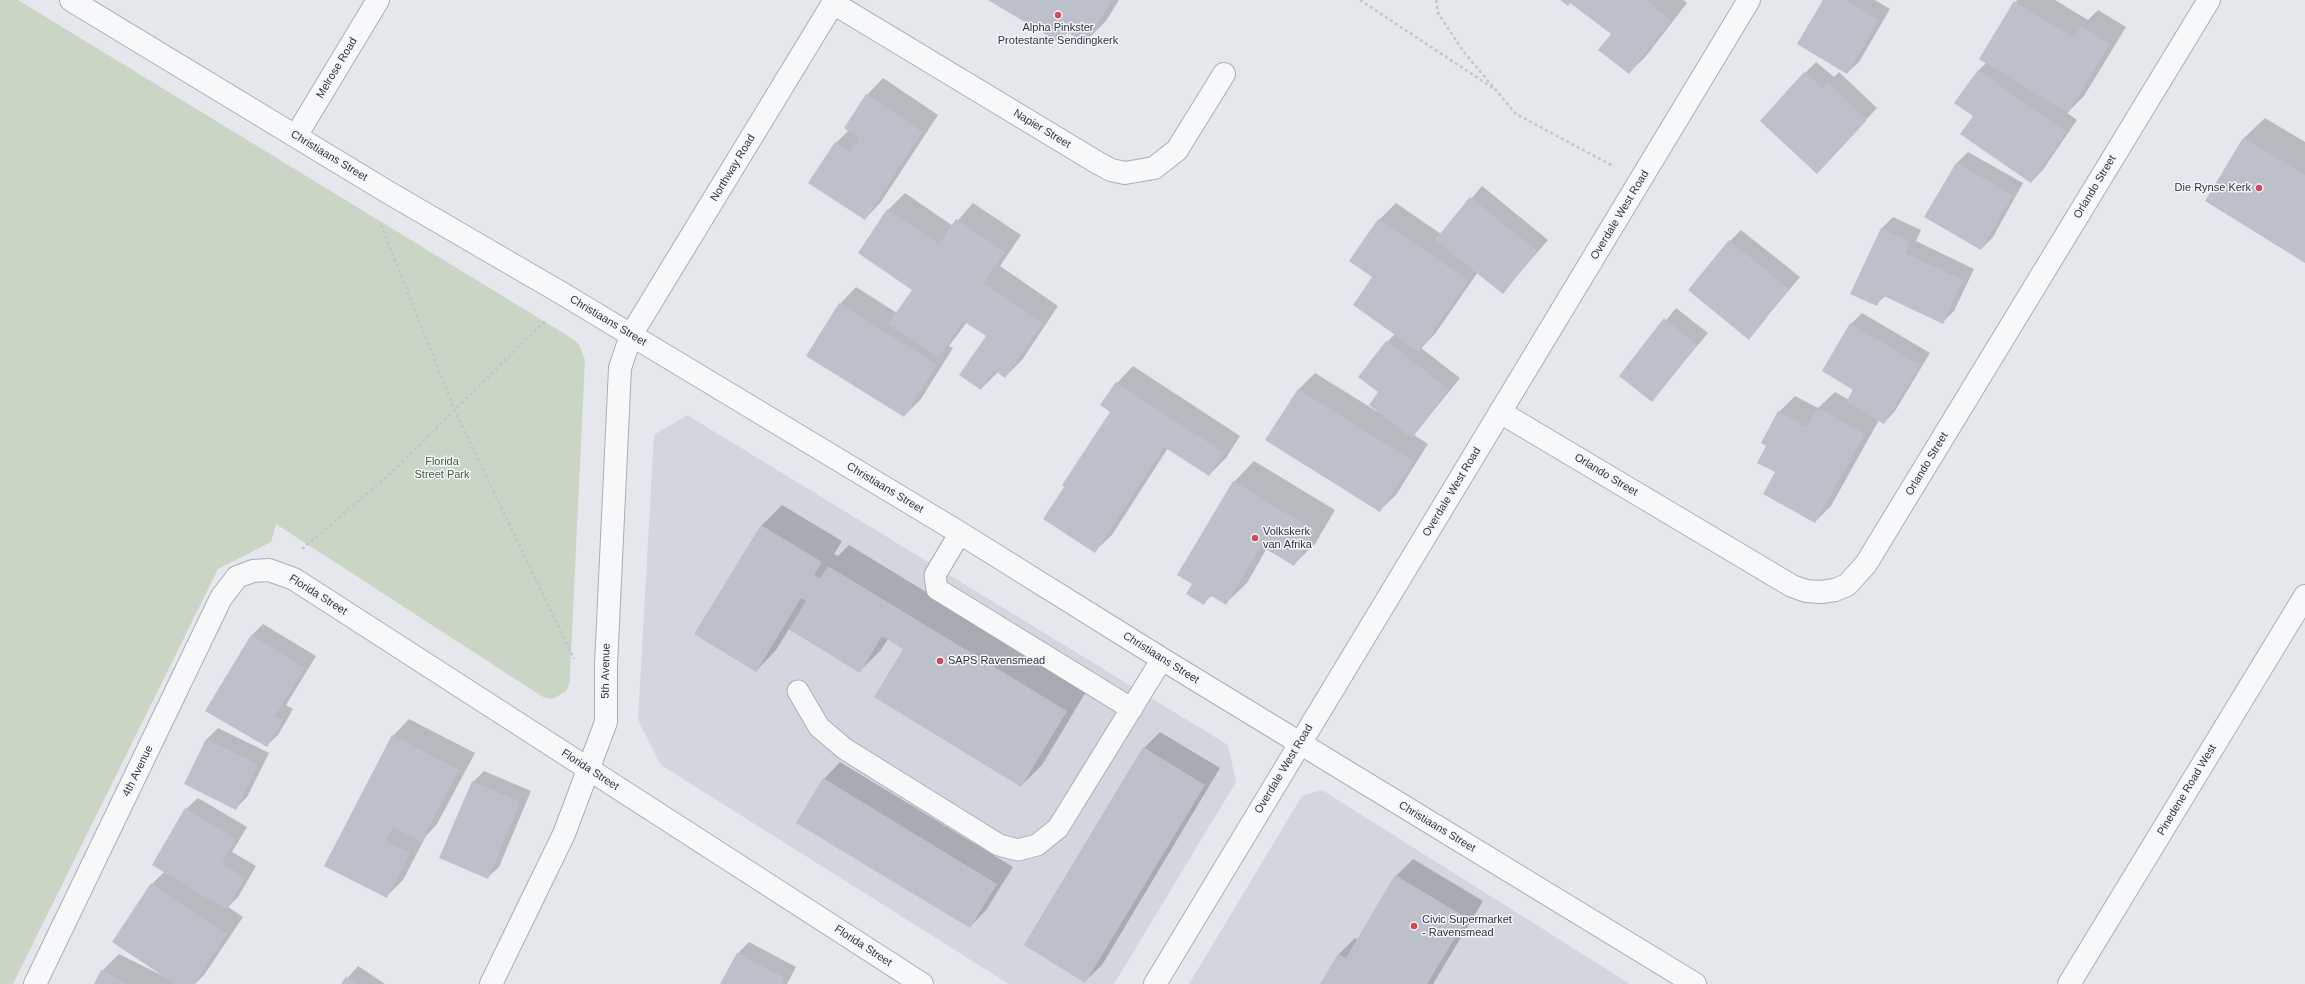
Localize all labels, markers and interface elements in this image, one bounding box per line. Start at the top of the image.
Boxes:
marker: Alpha Pinkster Protestante Sendingkerk [1053,10,1063,20]
place label: Alpha Pinkster Protestante Sendingkerk [998,21,1118,47]
street label: Melrose Road [314,35,360,101]
street label: Napier Street [1011,107,1073,151]
street label: Christiaans Street [288,128,370,184]
street label: Northway Road [708,132,758,204]
street label: Orlando Street [2071,153,2119,221]
street label: Overdale West Road [1588,168,1652,262]
place label: Die Rynse Kerk [2175,181,2251,195]
marker: Die Rynse Kerk [2254,183,2264,193]
street label: Christiaans Street [567,293,649,349]
street label: Orlando Street [1903,430,1951,498]
street label: Overdale West Road [1420,445,1484,539]
street label: Orlando Street [1572,451,1640,499]
park label: Florida Street Park [414,455,470,481]
street label: Christiaans Street [844,460,926,516]
place label: Volkskerk van Afrika [1263,525,1312,551]
marker: Volkskerk van Afrika [1250,533,1260,543]
street label: Florida Street [287,572,349,618]
street label: Christiaans Street [1120,629,1202,687]
street label: 5th Avenue [599,643,613,699]
place label: SAPS Ravensmead [948,654,1045,668]
marker: SAPS Ravensmead [935,656,945,666]
street label: Overdale West Road [1252,722,1316,816]
street label: Pinedene Road West [2155,742,2219,838]
street label: 4th Avenue [120,743,156,799]
street label: Florida Street [559,746,621,794]
street label: Christiaans Street [1396,799,1478,855]
place label: Civic Supermarket - Ravensmead [1422,913,1512,939]
marker: Civic Supermarket - Ravensmead [1409,921,1419,931]
street label: Florida Street [832,922,894,970]

